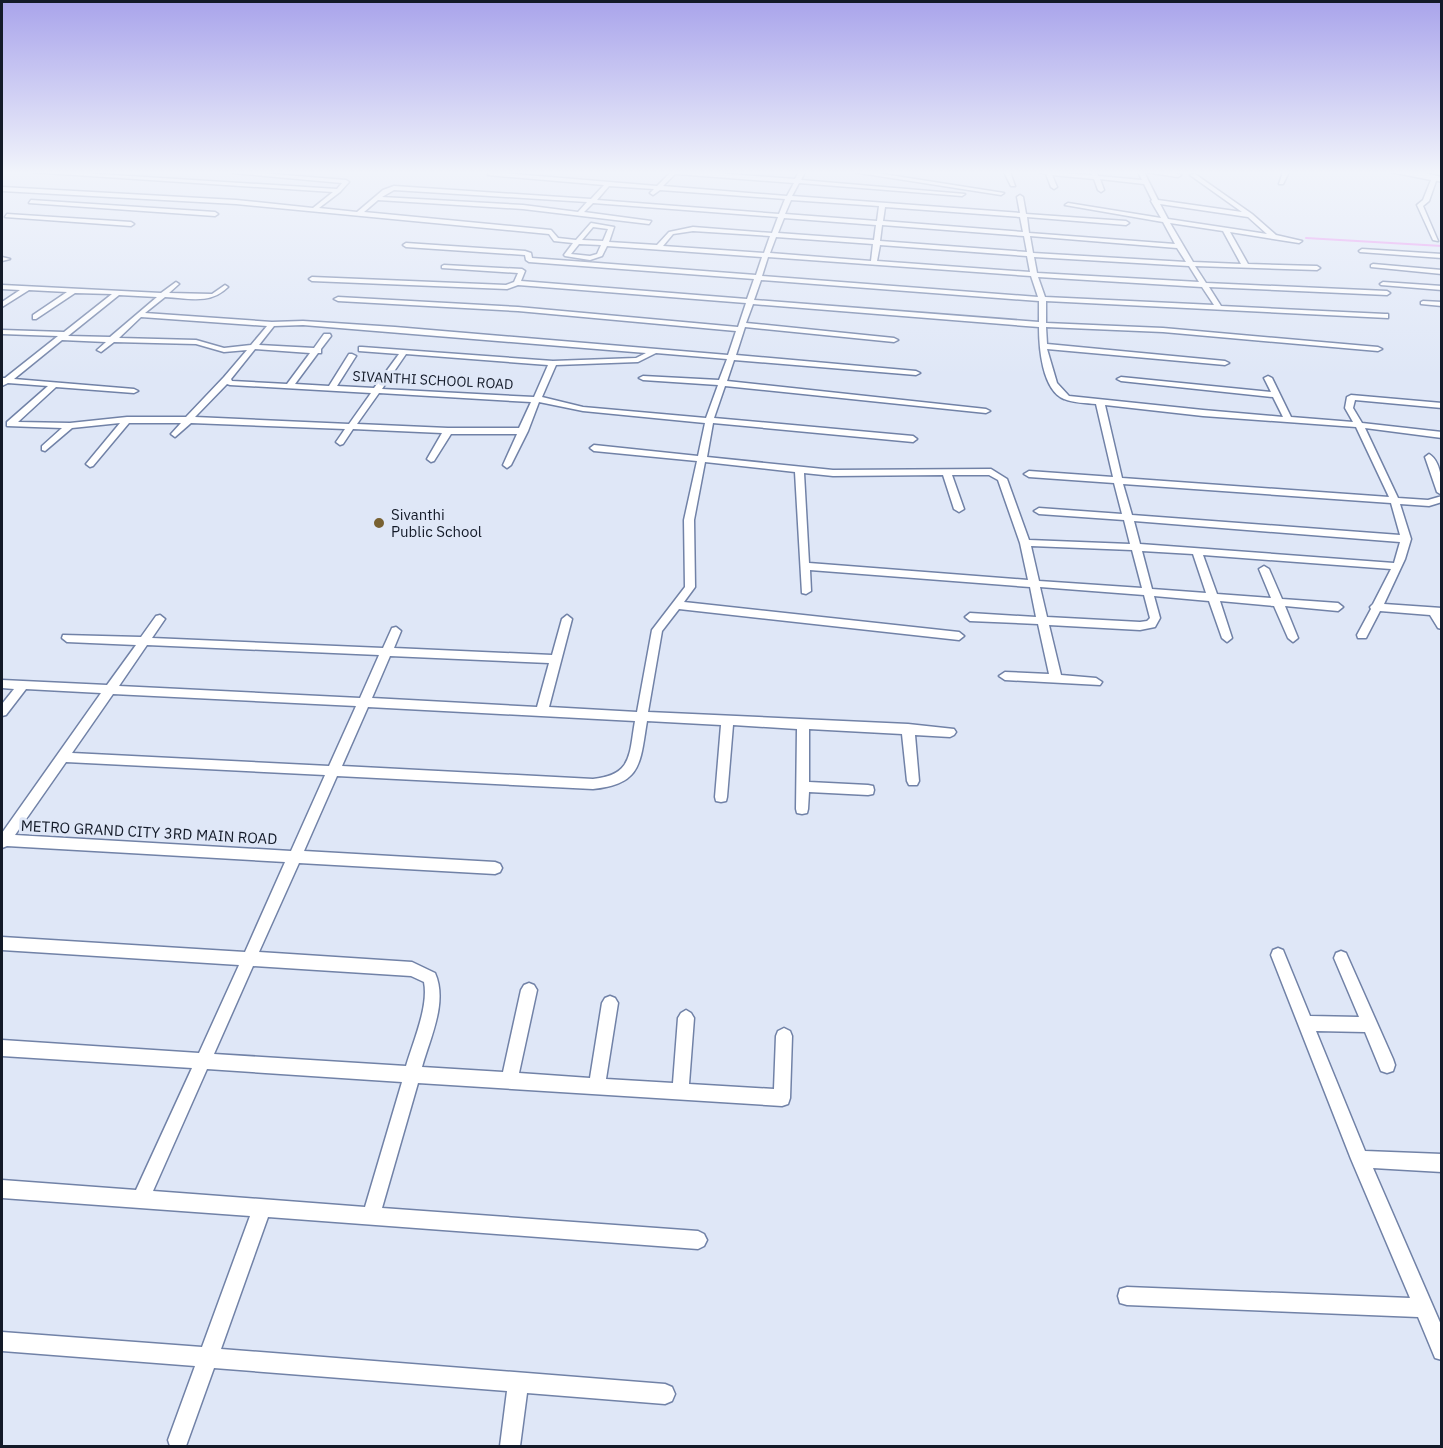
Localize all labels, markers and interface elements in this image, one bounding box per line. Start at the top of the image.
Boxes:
street label: SIVANTHI SCHOOL ROAD [352,367,514,393]
place label: Sivanthi Public School [391,505,482,541]
marker: Sivanthi Public School [372,516,386,530]
street label: METRO GRAND CITY 3RD MAIN ROAD [20,816,278,848]

